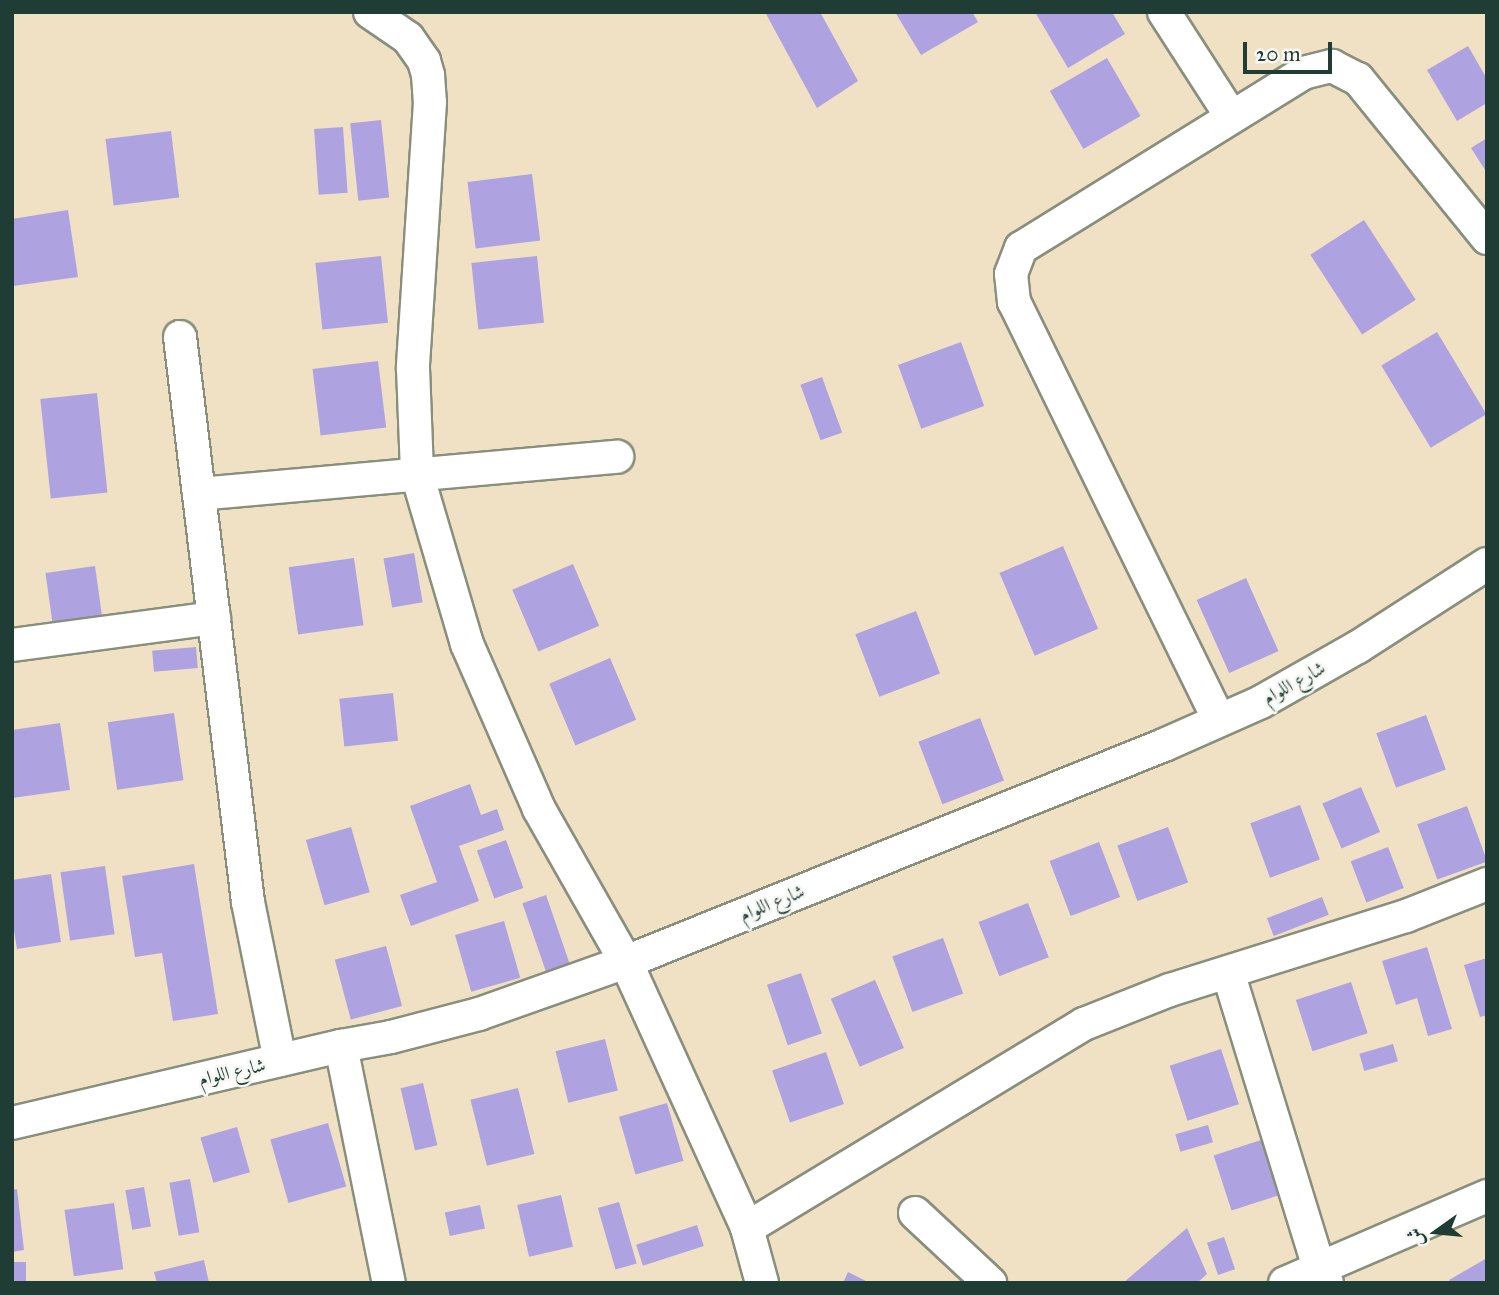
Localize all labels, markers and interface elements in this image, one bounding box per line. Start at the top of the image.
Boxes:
scale bar [1247,28,1336,72]
text: 20 m [1256,41,1301,67]
street label: شارع اللوام [1259,657,1329,709]
street label: شارع اللوام [736,880,808,926]
street label: شارع اللوام [196,1053,268,1091]
north arrow [1401,1197,1471,1267]
text: ش [1402,1225,1429,1250]

